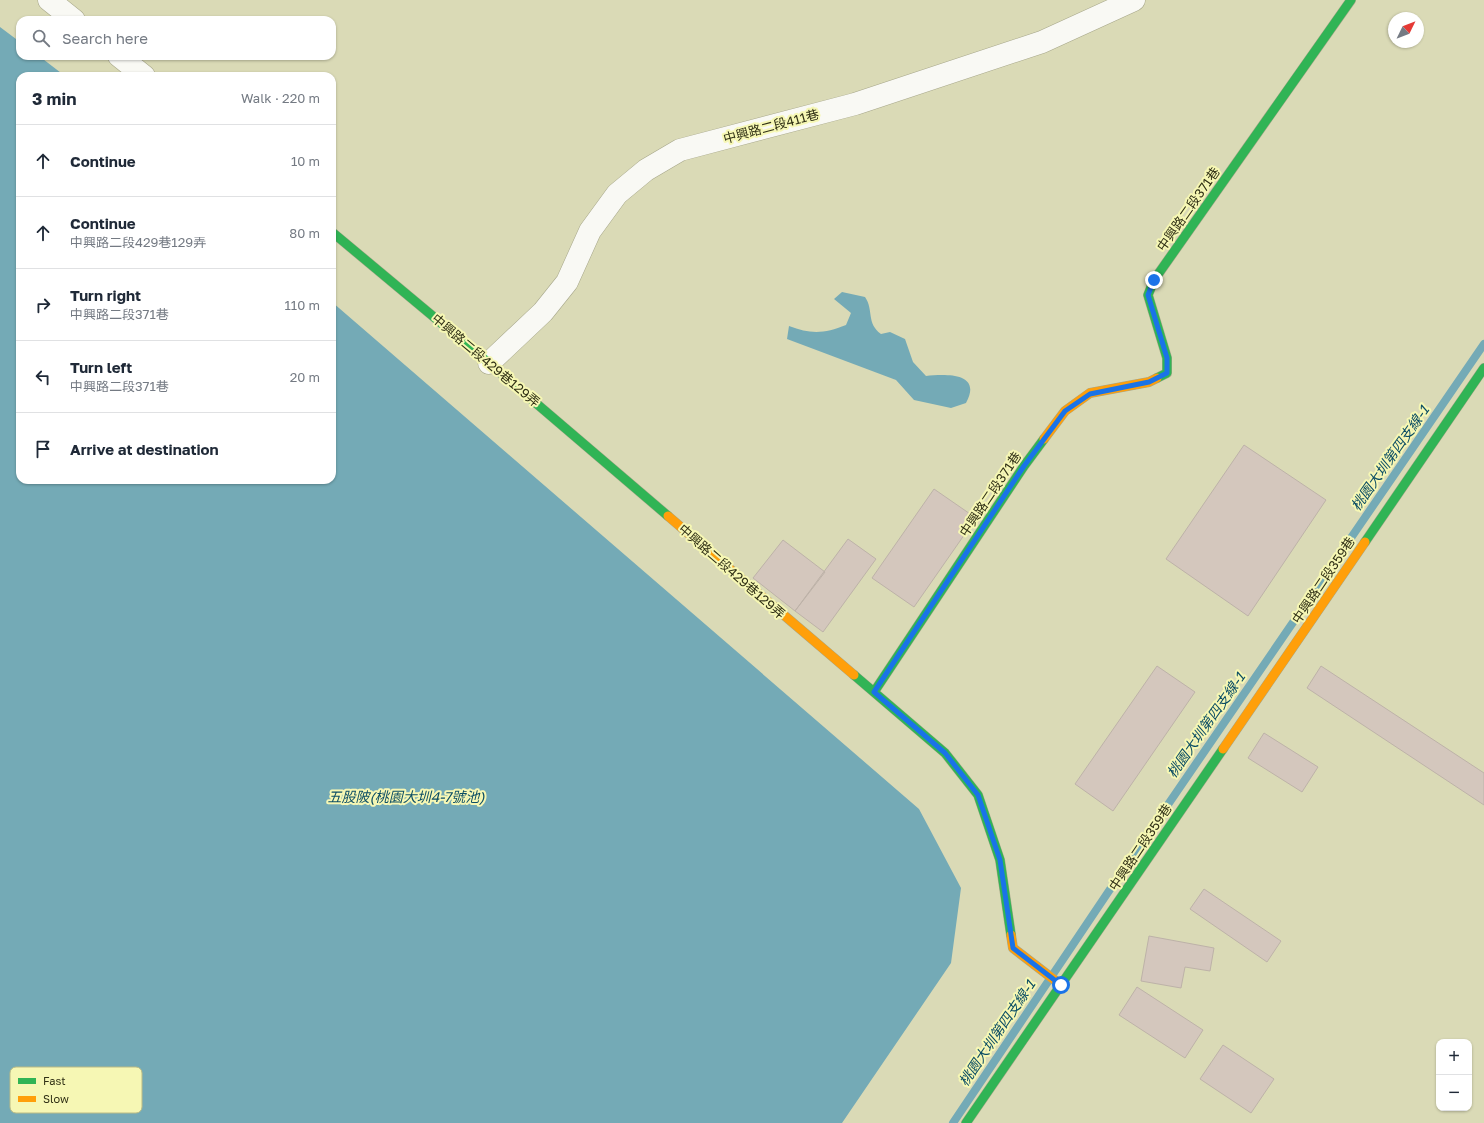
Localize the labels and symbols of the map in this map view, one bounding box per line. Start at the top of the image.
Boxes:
north arrow [1388,12,1424,48]
street label: 中興路二段411巷 [721,106,821,146]
street label: 中興路二段371巷 [1153,164,1223,254]
route end [1145,271,1163,289]
street label: 中興路二段429巷129弄 [429,310,543,410]
water label: 桃園大圳第四支線-1 [1347,402,1432,513]
street label: 中興路二段371巷 [956,449,1024,539]
street label: 中興路二段429巷129弄 [675,520,789,622]
street label: 中興路二段359巷 [1288,534,1358,626]
water label: 桃園大圳第四支線-1 [1163,669,1248,780]
water label: 五股陂(桃園大圳4-7號池) [327,788,485,805]
street label: 中興路二段359巷 [1105,801,1175,893]
water label: 桃園大圳第四支線-1 [955,976,1038,1089]
route start [1052,976,1070,994]
legend [10,1067,142,1113]
text: Fast [43,1074,66,1087]
text: Slow [43,1092,69,1105]

